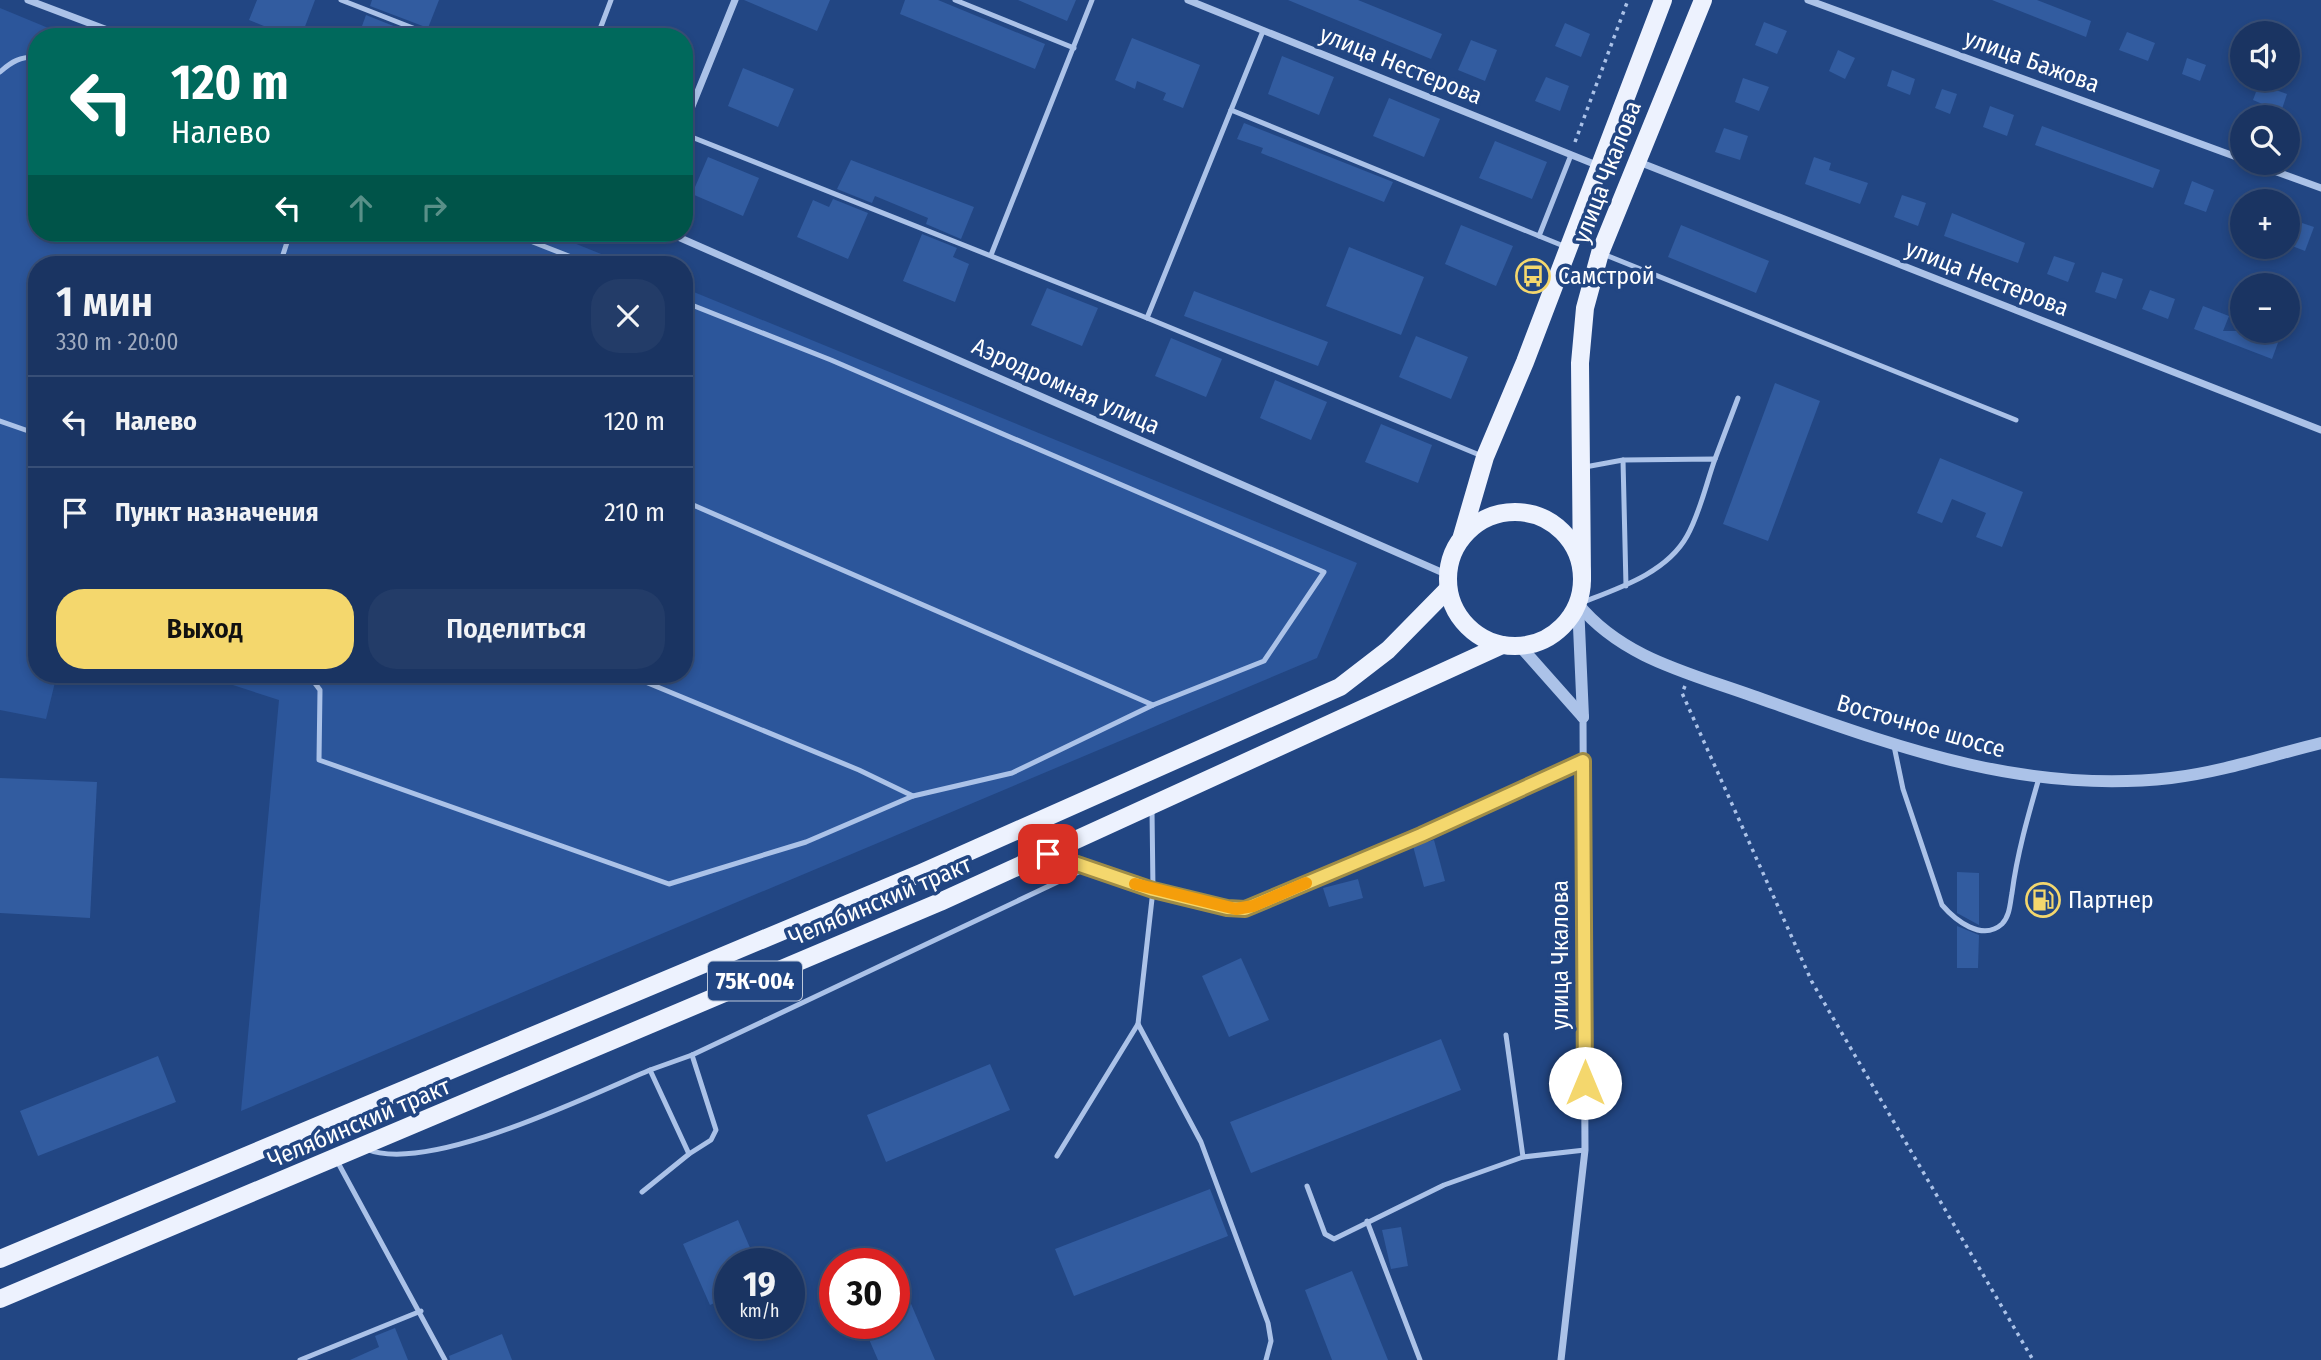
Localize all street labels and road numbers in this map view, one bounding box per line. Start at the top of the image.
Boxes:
street label: улица Нестерова [1316,20,1486,110]
street label: улица Бажова [1961,24,2103,98]
street label: улица Чкалова [1567,97,1647,247]
street label: улица Нестерова [1901,234,2073,322]
street label: Аэродромная улица [968,332,1164,440]
street label: Восточное шоссе [1834,689,2008,763]
street label: Челябинский тракт [785,850,976,952]
street label: улица Чкалова [1546,880,1574,1030]
road number: 75К-004 [708,962,802,1000]
street label: Челябинский тракт [264,1072,455,1174]

